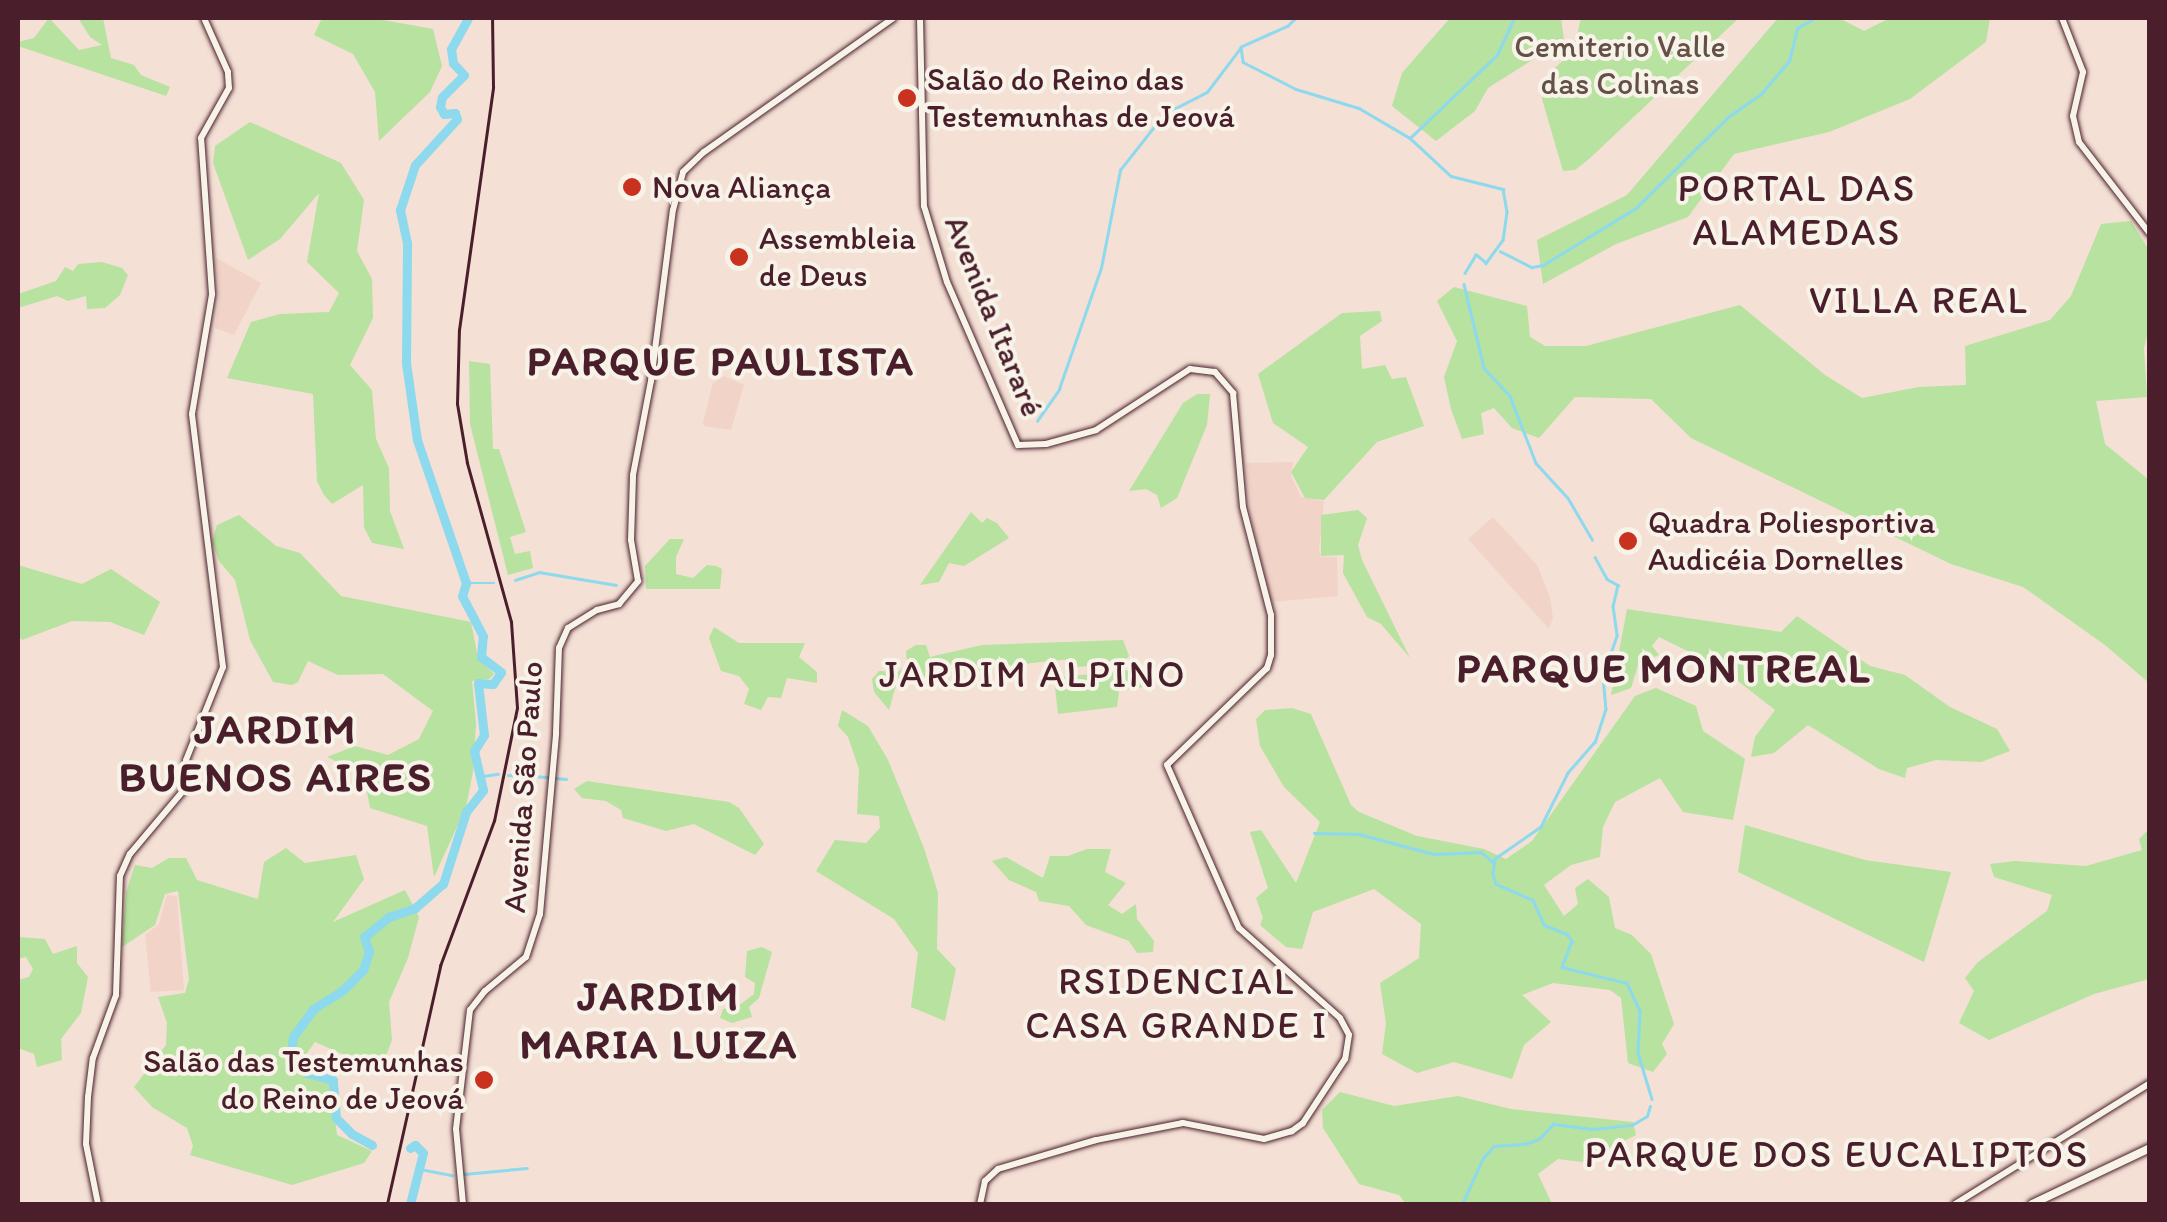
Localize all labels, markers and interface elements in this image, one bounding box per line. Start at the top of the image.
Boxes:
park label: Cemiterio Valle das Colinas [1515,28,1725,103]
place label: Salão do Reino das Testemunhas de Jeová [927,61,1234,136]
marker: Salão do Reino das Testemunhas de Jeová [896,87,918,109]
district label: PORTAL DAS ALAMEDAS [1676,166,1918,255]
place label: Nova Aliança [652,168,830,206]
marker: Nova Aliança [621,176,643,198]
street label: Avenida Itararé [936,210,1052,422]
place label: Assembleia de Deus [759,220,916,295]
marker: Assembleia de Deus [728,246,750,268]
district label: VILLA REAL [1809,278,2029,324]
district label: PARQUE PAULISTA [526,336,916,386]
place label: Quadra Poliesportiva Audicéia Dornelles [1648,504,1936,579]
marker: Quadra Poliesportiva Audicéia Dornelles [1617,530,1639,552]
district label: PARQUE MONTREAL [1456,643,1872,693]
district label: JARDIM ALPINO [883,652,1183,698]
street label: Avenida São Paulo [495,660,551,914]
district label: JARDIM BUENOS AIRES [121,704,431,802]
district label: RSIDENCIAL CASA GRANDE I [1025,959,1329,1048]
district label: JARDIM MARIA LUIZA [524,971,794,1070]
place label: Salão das Testemunhas do Reino de Jeová [143,1043,464,1118]
marker: Salão das Testemunhas do Reino de Jeová [473,1069,495,1091]
district label: PARQUE DOS EUCALIPTOS [1584,1132,2090,1178]

